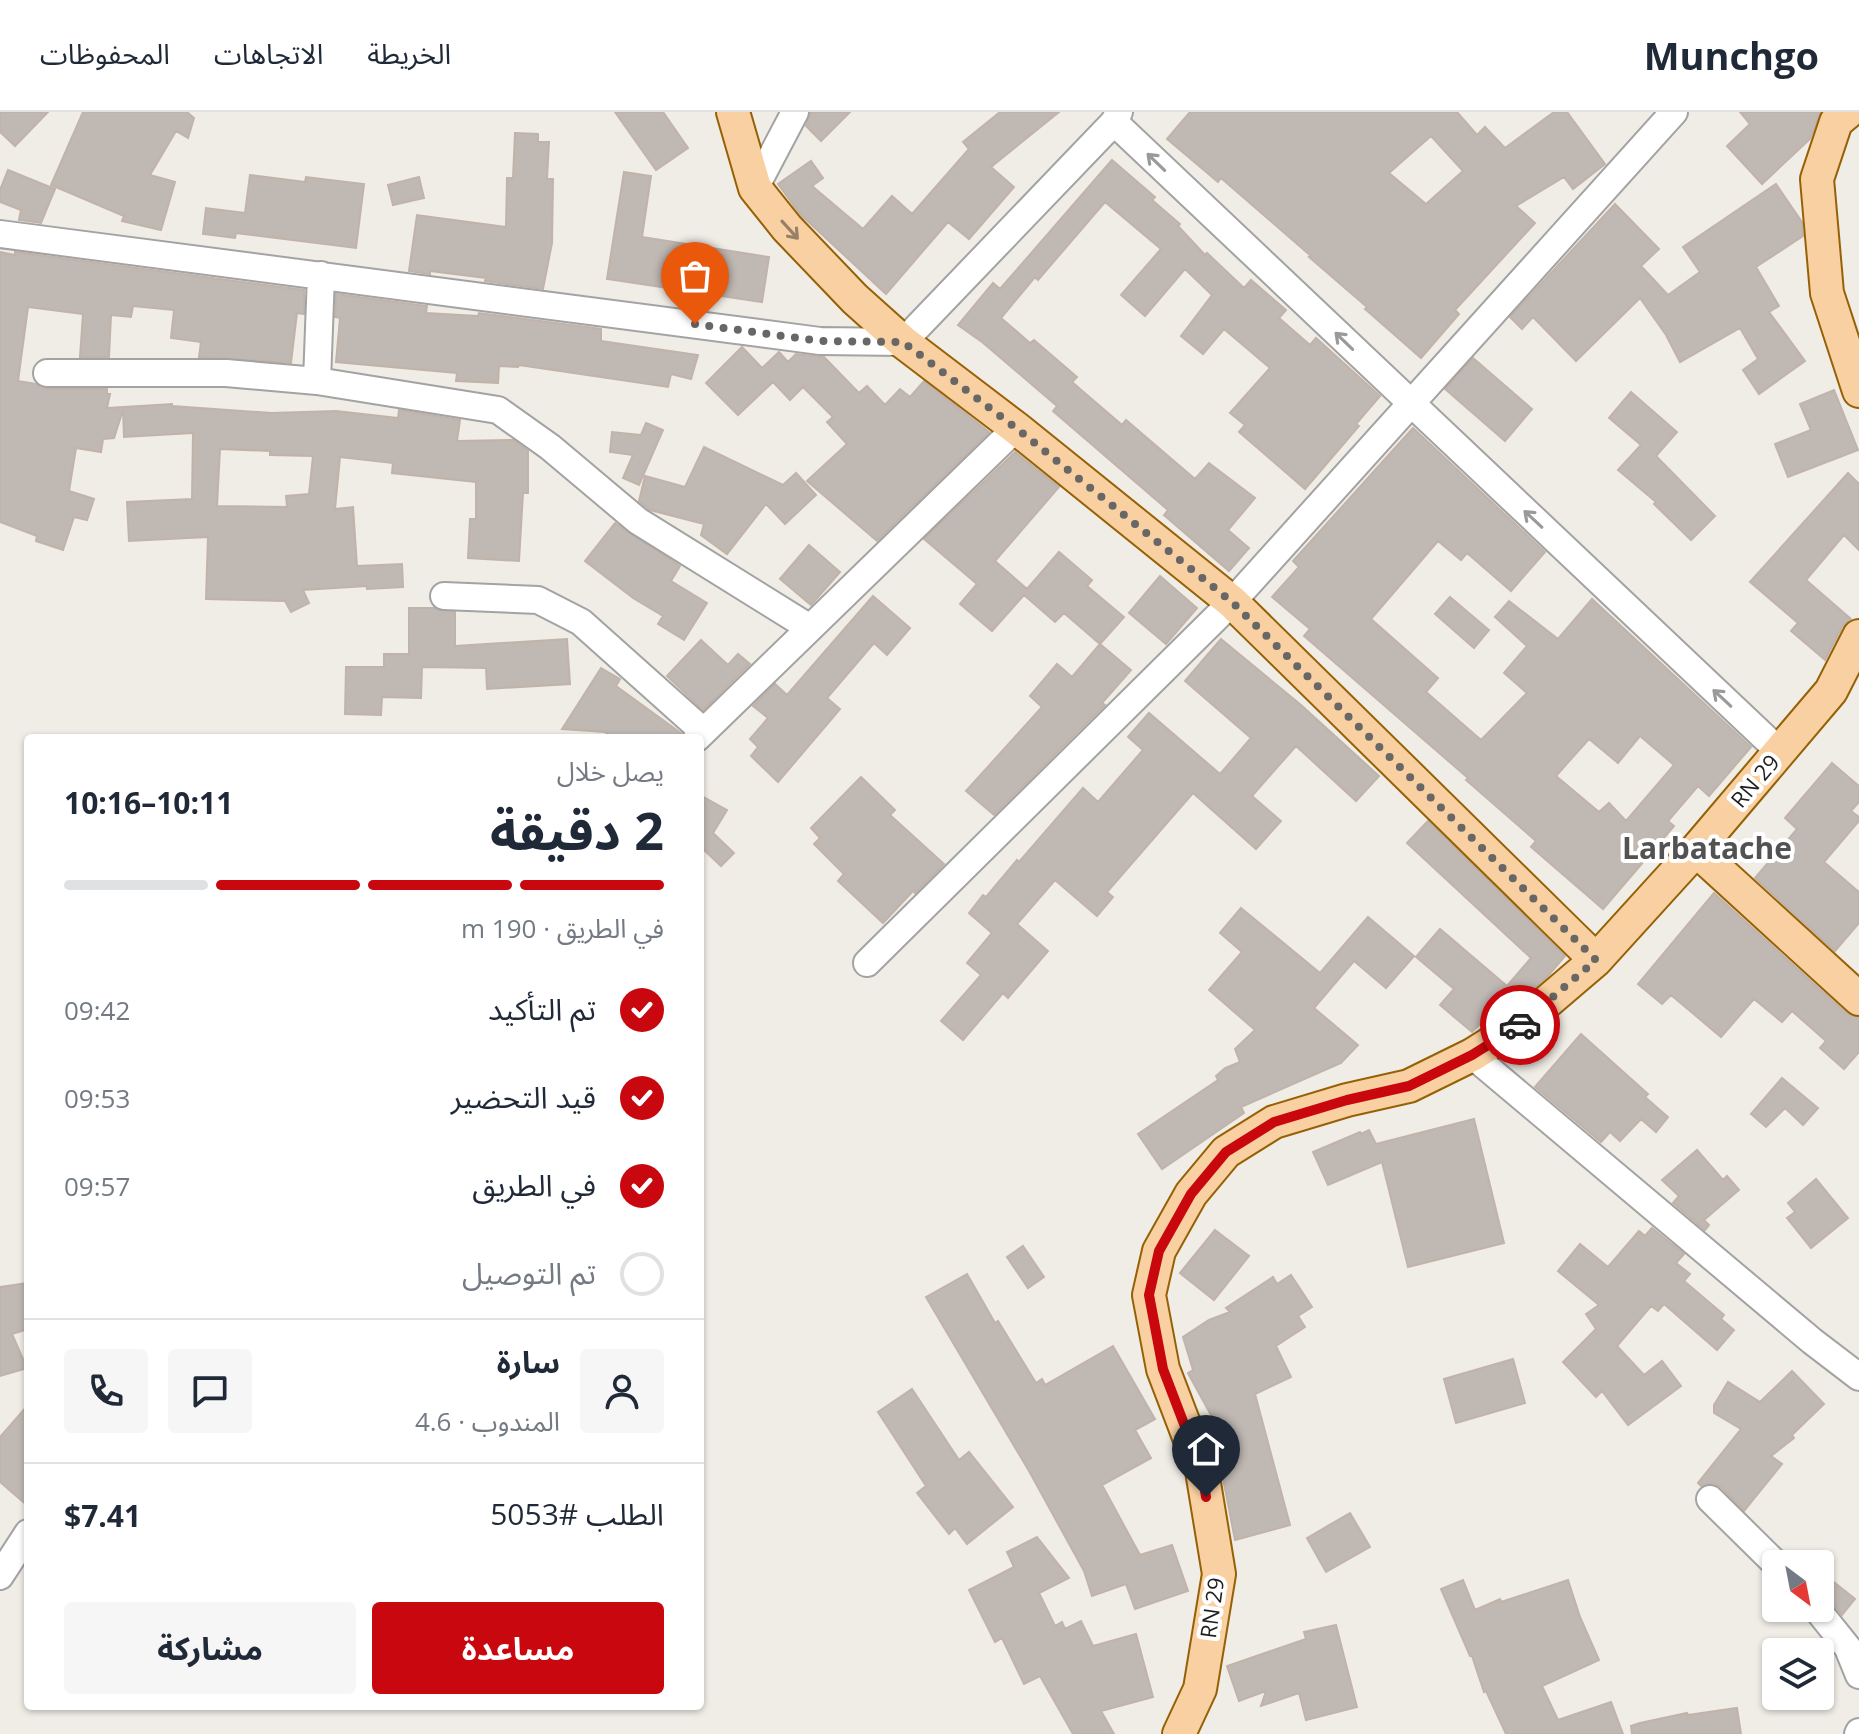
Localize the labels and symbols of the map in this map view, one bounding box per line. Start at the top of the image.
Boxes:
one-way arrow [1146,152,1166,171]
one-way arrow [780,220,798,240]
pin [661,242,729,324]
one-way arrow [1334,331,1354,350]
one-way arrow [1523,510,1543,529]
one-way arrow [1713,689,1733,707]
street label: RN 29 [1723,747,1785,813]
district label: Larbatache [1622,827,1792,868]
courier [1480,985,1560,1065]
pin [1172,1415,1240,1497]
north arrow [1762,1550,1834,1622]
street label: RN 29 [1192,1576,1230,1640]

